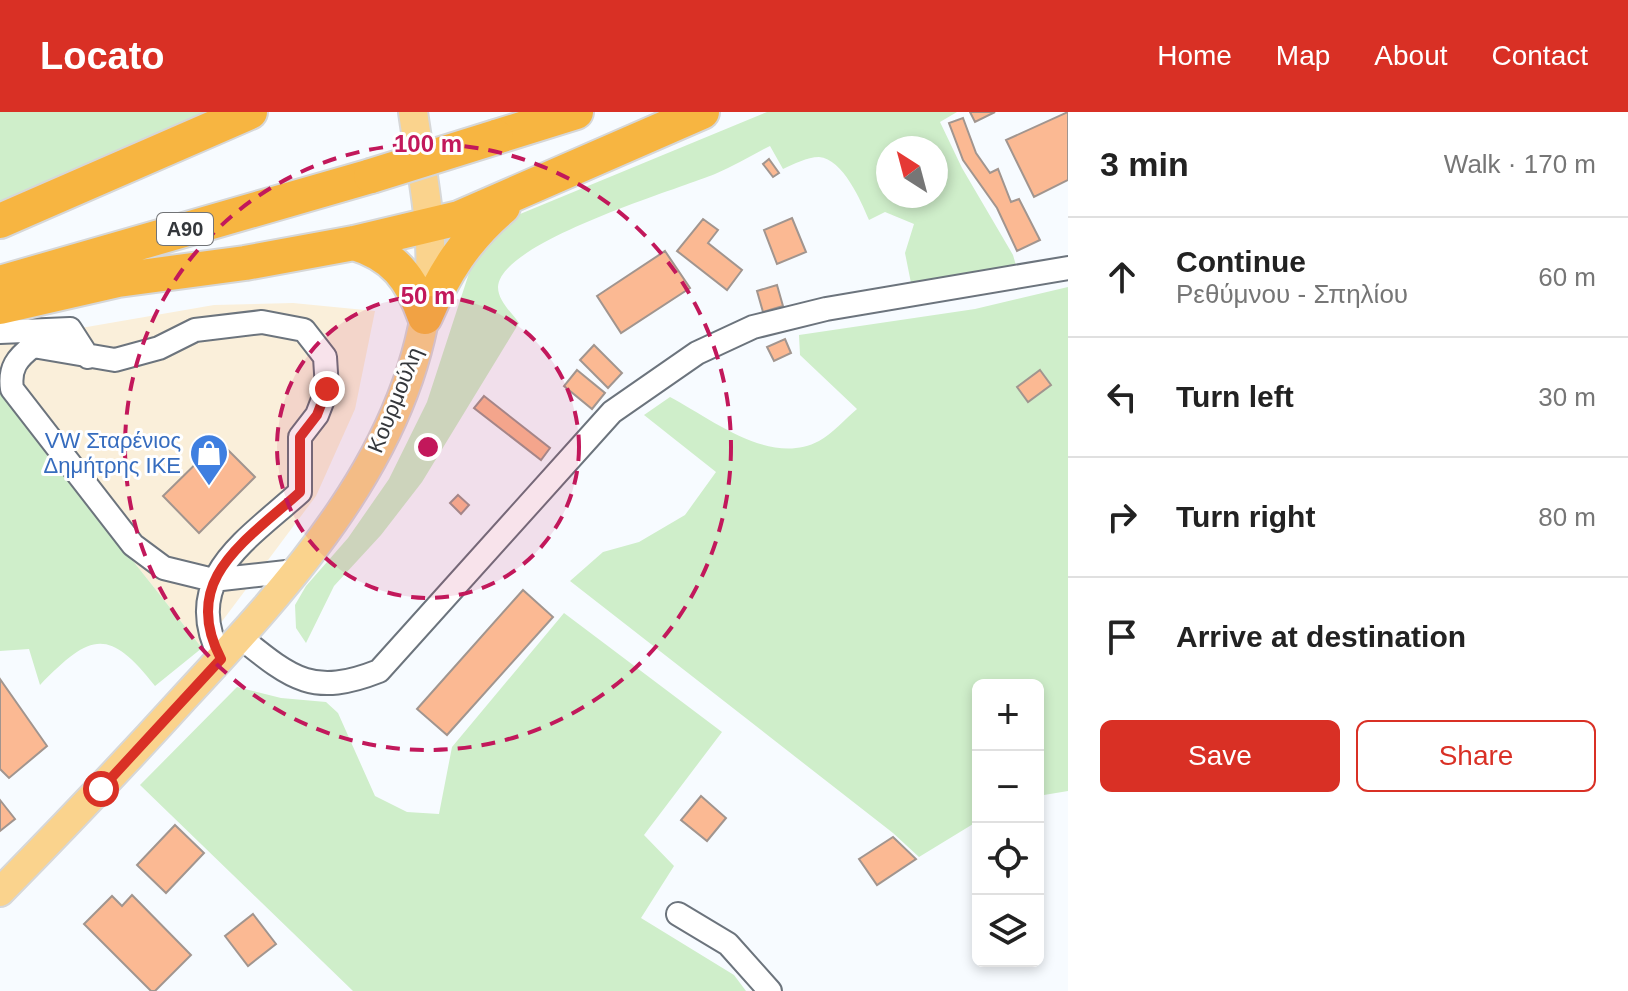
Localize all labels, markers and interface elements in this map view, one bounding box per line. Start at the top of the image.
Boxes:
text: Locato [40,35,165,77]
text: Home [1157,40,1232,71]
text: Map [1276,40,1330,71]
text: About [1374,40,1448,71]
text: Contact [1492,40,1588,71]
text: 100 m [394,130,462,157]
north arrow [876,136,948,208]
text: 3 min [1100,145,1189,183]
text: Walk · 170 m [1444,149,1596,179]
road number: Α90 [157,213,213,245]
text: Continue [1176,245,1306,278]
icon: ahead [1100,255,1144,299]
text: 60 m [1538,262,1596,292]
text: Ρεθύμνου - Σπηλίου [1176,279,1408,309]
text: 50 m [401,282,455,309]
street label: Κουρμούλη [363,344,427,456]
route end [309,371,345,407]
icon: left [1100,375,1144,419]
text: Turn left [1176,380,1294,413]
text: 30 m [1538,382,1596,412]
place label: VW Σταρένιος Δημήτρης ΙΚΕ [44,428,181,478]
shop icon: VW Σταρένιος Δημήτρης ΙΚΕ [188,432,230,487]
centre of rings [414,433,442,461]
icon: right [1100,495,1144,539]
text: Turn right [1176,500,1315,533]
text: 80 m [1538,502,1596,532]
icon: arrive [1100,615,1144,659]
text: Arrive at destination [1176,620,1466,653]
map controls [972,679,1044,967]
button: + [972,679,1044,751]
button: Save [1100,720,1340,792]
button: Share [1356,720,1596,792]
button: − [972,751,1044,823]
route start [83,771,119,807]
button: locate [972,823,1044,895]
button: layers [972,895,1044,967]

